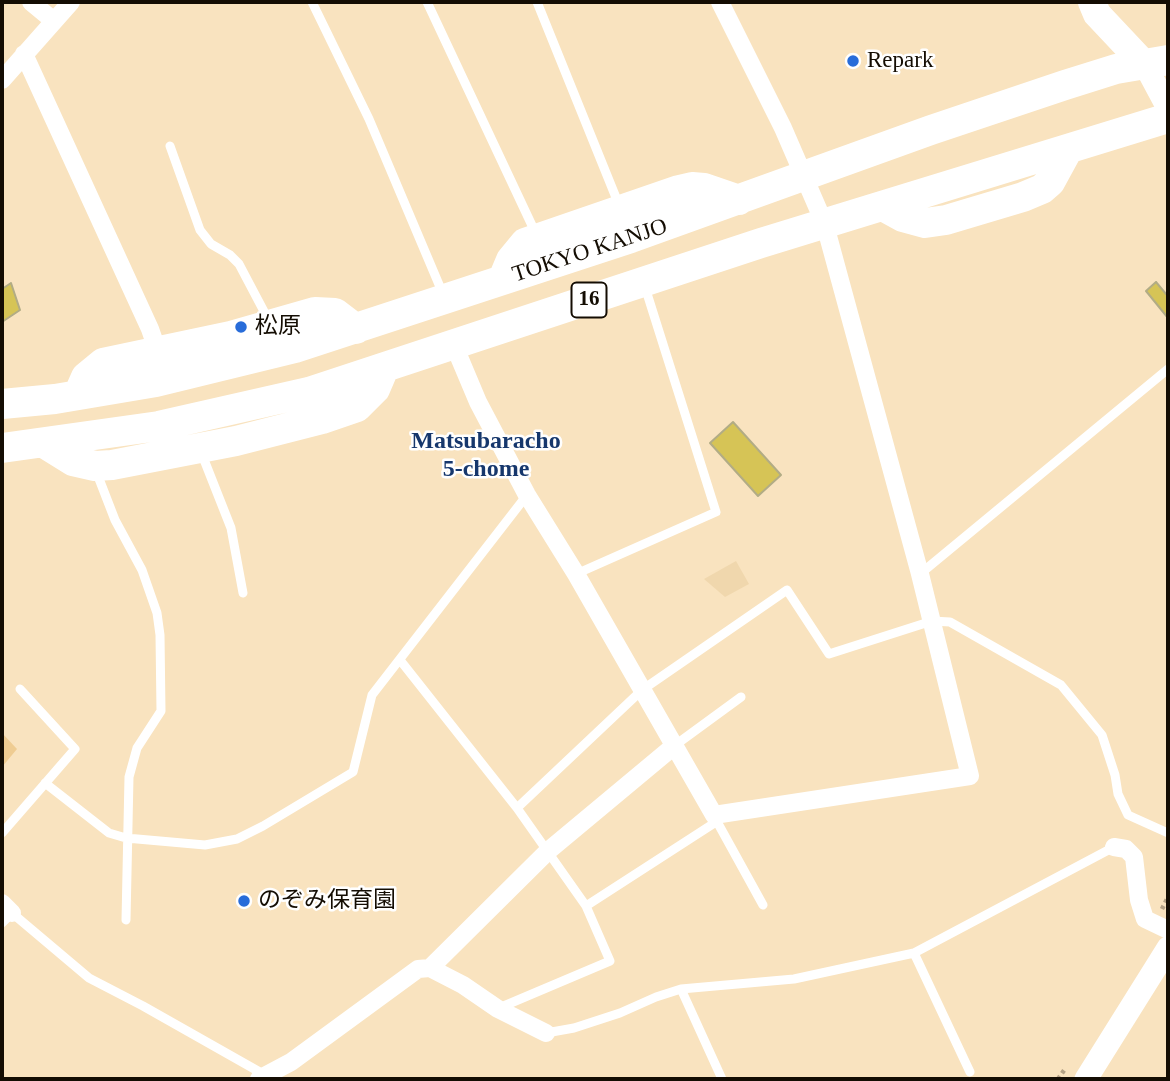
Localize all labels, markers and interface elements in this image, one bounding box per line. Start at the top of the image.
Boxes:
place label: Repark [867,47,933,75]
marker: Repark [845,53,861,69]
street label: TOKYO KANJO [509,213,671,289]
road number: 16 [572,282,606,318]
place label: 松原 [255,313,301,341]
marker: 松原 [233,319,249,335]
district label: Matsubaracho 5-chome [411,428,561,484]
place label: のぞみ保育園 [258,887,396,915]
marker: のぞみ保育園 [236,893,252,909]

